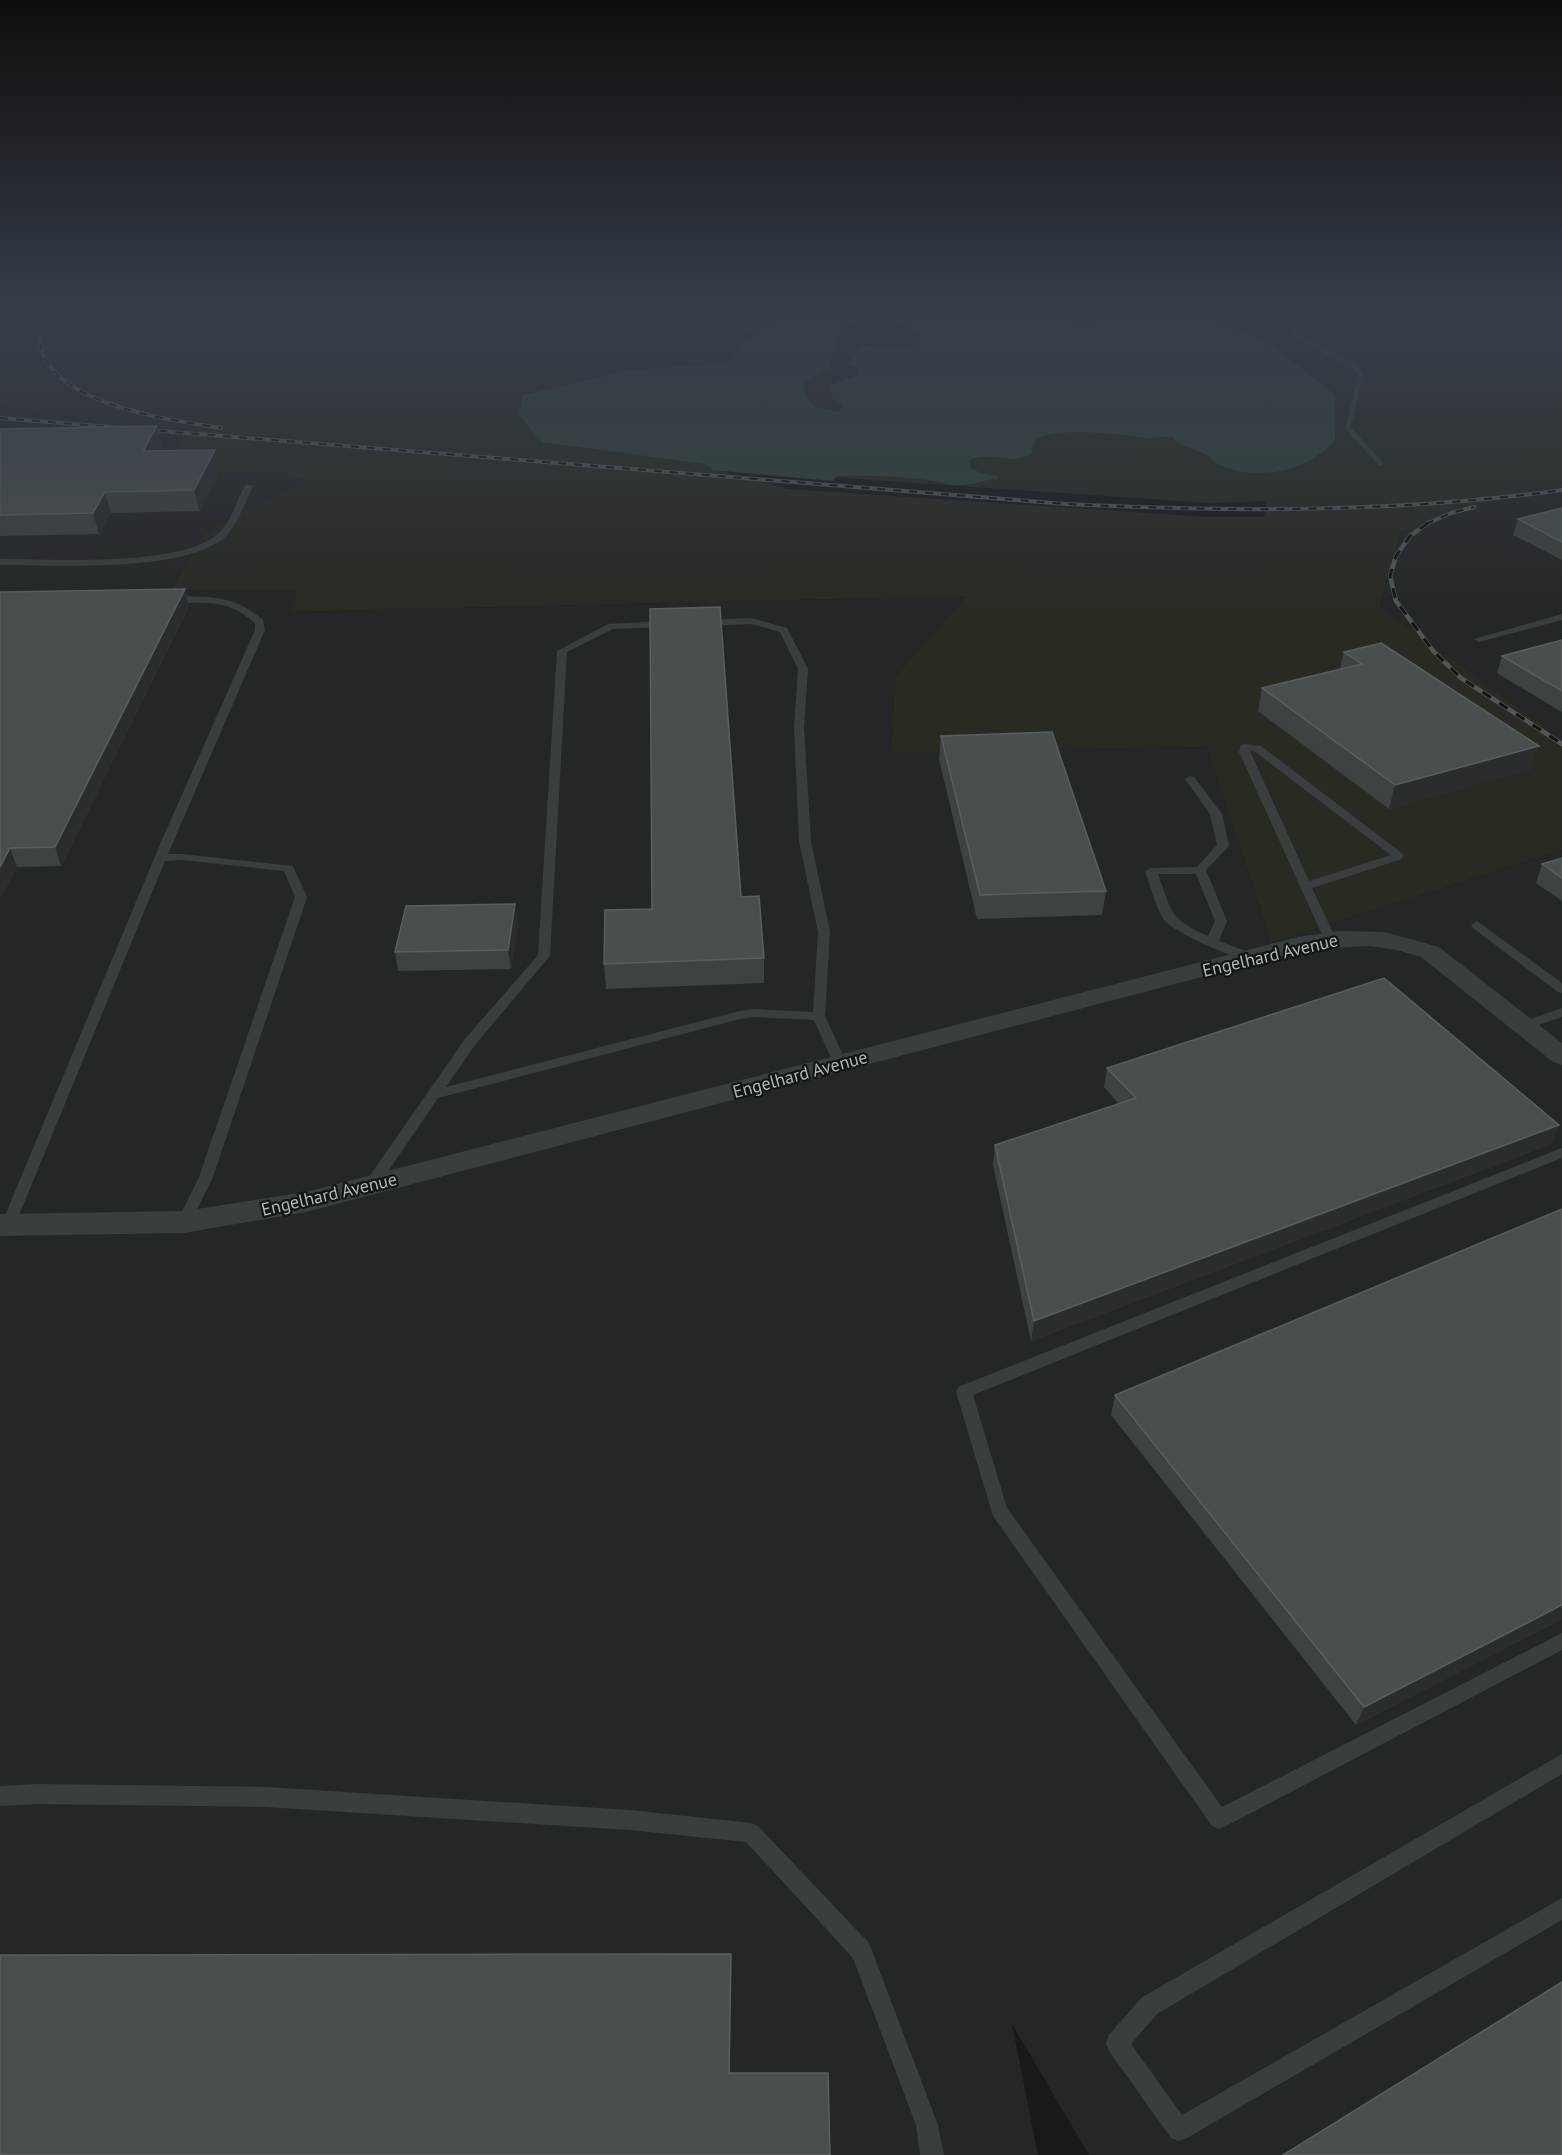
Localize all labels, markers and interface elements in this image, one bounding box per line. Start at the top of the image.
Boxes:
street label: Engelhard Avenue [1200,928,1340,982]
street label: Engelhard Avenue [730,1045,870,1103]
street label: Engelhard Avenue [259,1167,399,1221]

